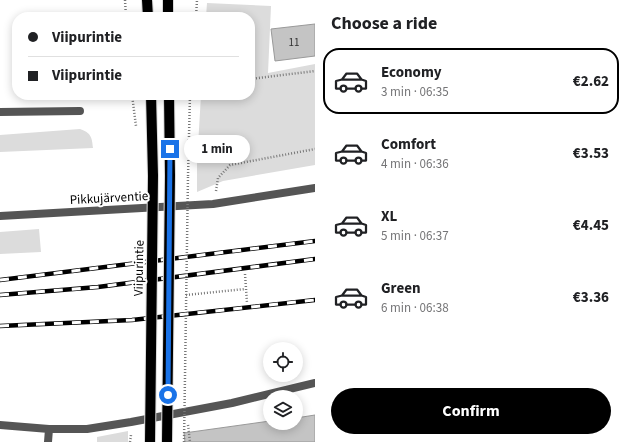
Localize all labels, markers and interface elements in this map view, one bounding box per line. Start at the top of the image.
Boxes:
text: Choose a ride [331,11,437,36]
text: Viipurintie [52,27,122,48]
house number: 11 [289,35,299,50]
text: Economy [381,62,442,83]
icon: car [333,63,369,99]
text: Viipurintie [52,65,122,86]
text: €2.62 [573,71,609,92]
text: 3 min · 06:35 [381,83,449,101]
text: Comfort [381,134,436,155]
callout: 1 min [184,135,250,163]
icon: car [333,135,369,171]
route end [161,140,179,158]
text: 1 min [201,140,233,158]
text: €3.53 [573,143,609,164]
text: 4 min · 06:36 [381,155,449,173]
street label: Pikkujärventie [69,187,149,209]
text: XL [381,206,397,227]
icon: car [333,207,369,243]
text: €4.45 [573,215,609,236]
text: 5 min · 06:37 [381,227,449,245]
street label: Viipurintie [130,240,148,296]
text: Green [381,278,421,299]
icon: car [333,279,369,315]
text: €3.36 [573,287,609,308]
text: 6 min · 06:38 [381,299,449,317]
map controls [263,342,303,430]
button: locate [263,342,303,382]
route start [159,386,177,404]
button: Confirm [331,388,611,434]
button: layers [263,390,303,430]

